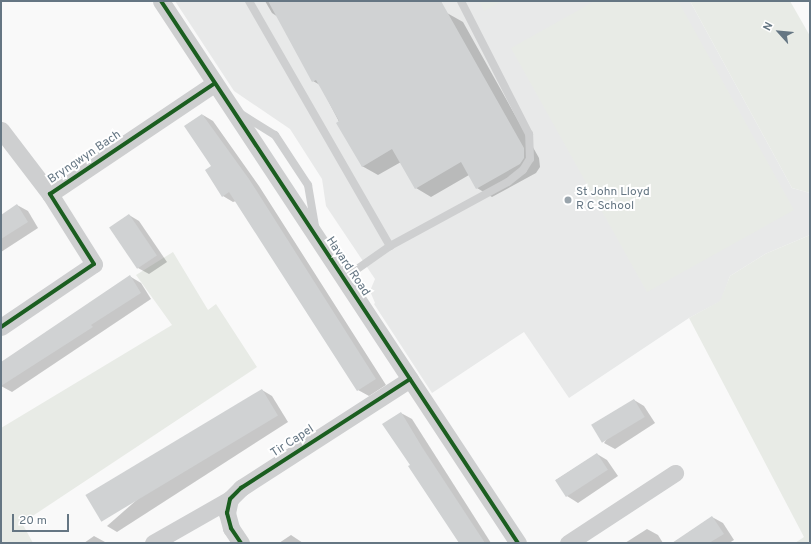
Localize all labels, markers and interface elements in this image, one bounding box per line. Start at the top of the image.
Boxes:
north arrow [759,12,799,52]
text: N [760,20,776,33]
street label: Bryngwyn Bach [46,128,124,188]
place label: St John Lloyd R C School [576,186,650,214]
marker: St John Lloyd R C School [563,195,573,205]
street label: Havard Road [322,235,372,299]
street label: Tir Capel [269,423,317,461]
scale bar [14,506,71,532]
text: 20 m [19,513,47,529]

